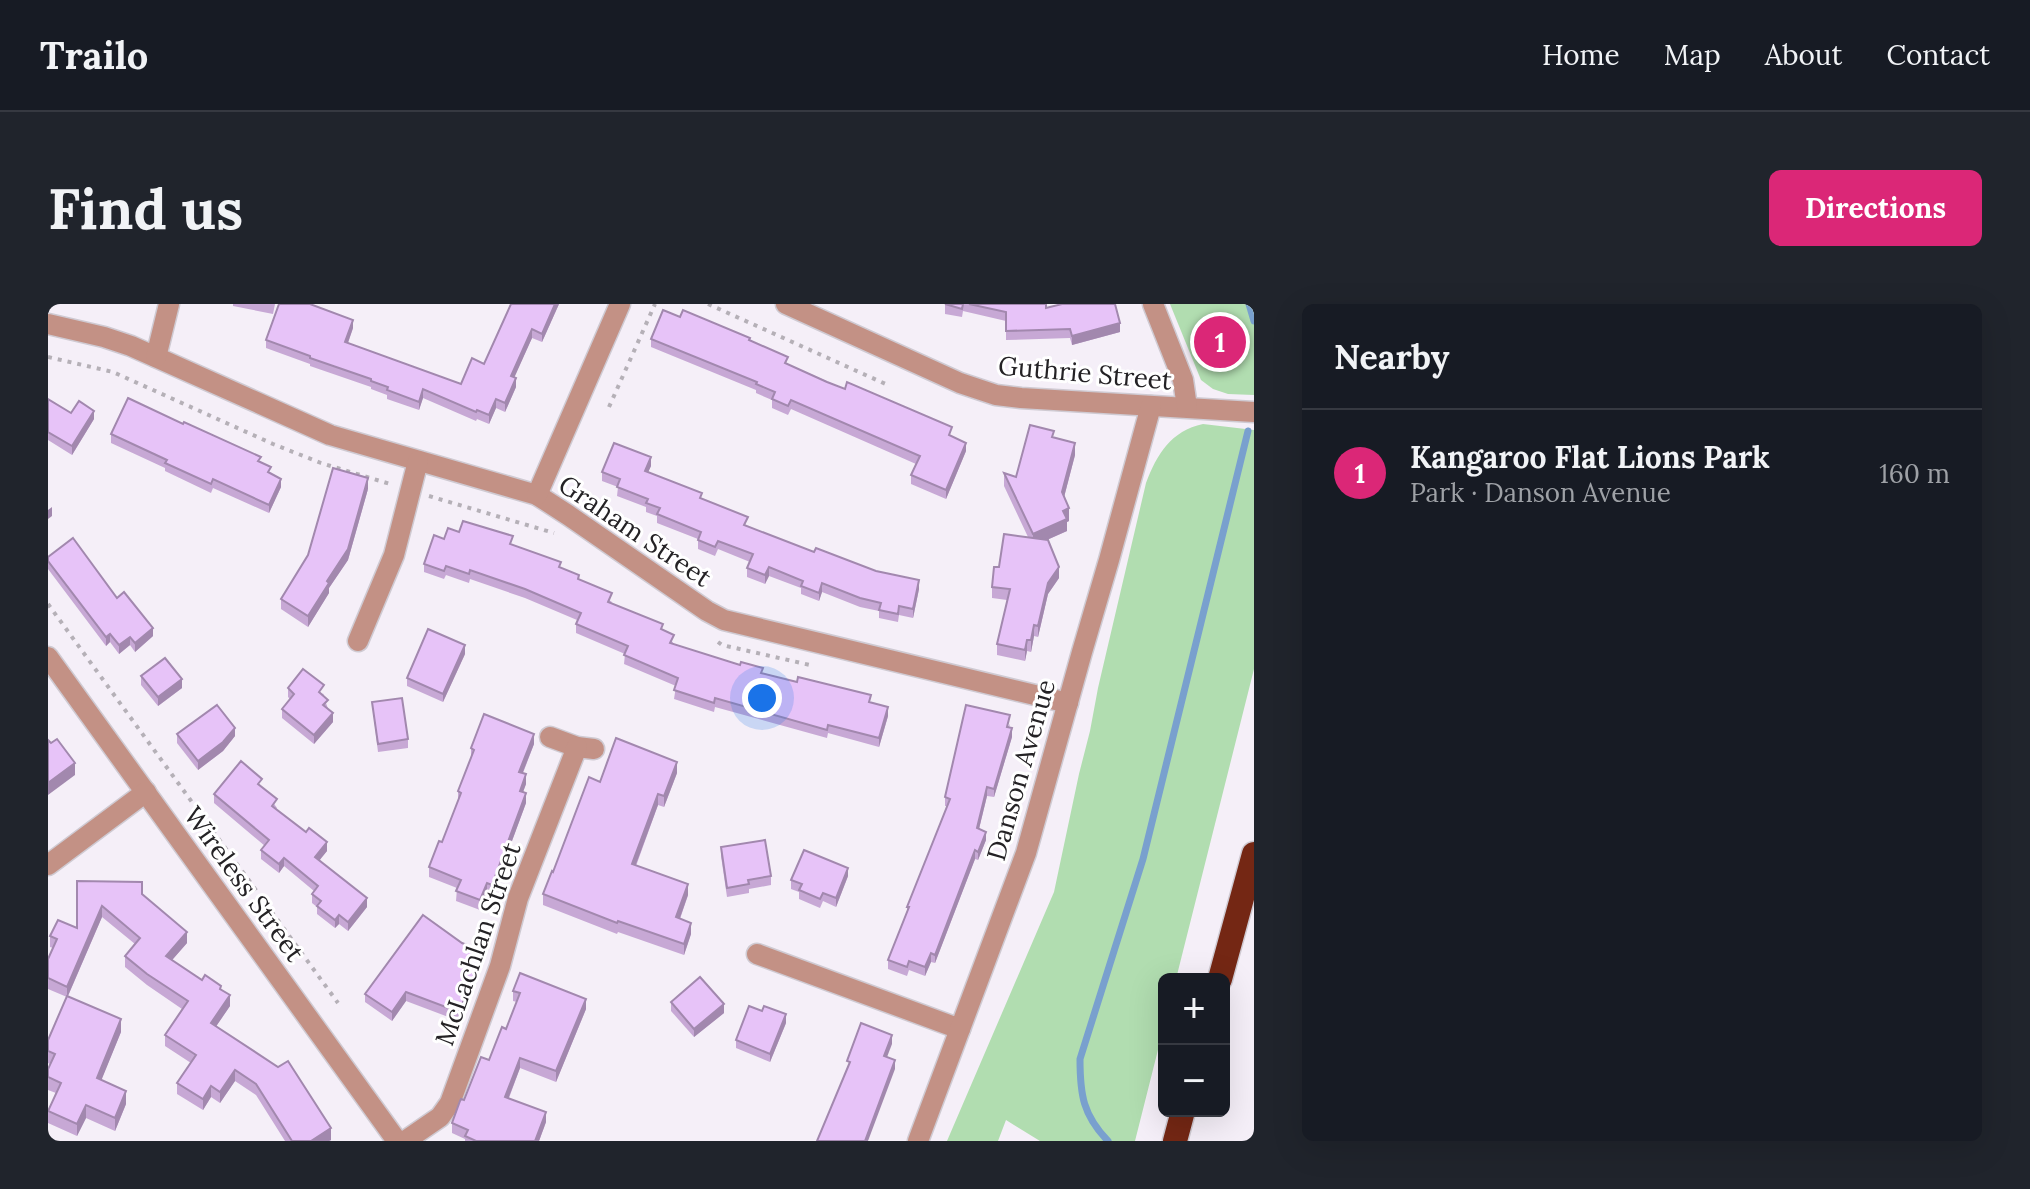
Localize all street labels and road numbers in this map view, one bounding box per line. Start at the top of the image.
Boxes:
street label: Guthrie Street [997,348,1173,397]
street label: Graham Street [553,467,718,594]
street label: Danson Avenue [979,676,1062,864]
street label: Wireless Street [177,800,312,968]
street label: McLachlan Street [427,838,528,1050]

